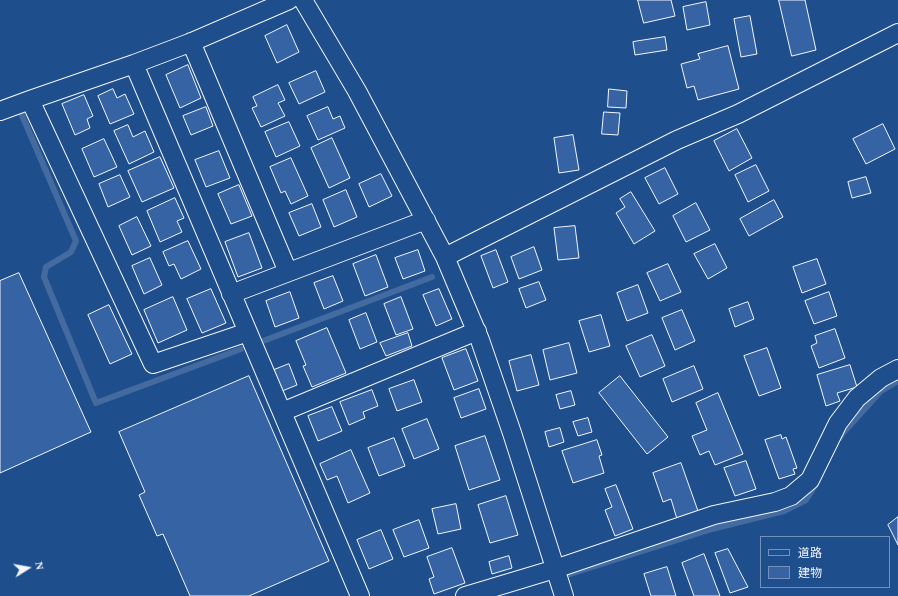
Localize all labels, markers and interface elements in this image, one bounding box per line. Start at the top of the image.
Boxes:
legend [760,536,890,588]
text: 道路 [798,546,822,560]
north arrow [8,548,48,588]
text: N [33,561,46,571]
text: 建物 [798,566,822,580]

